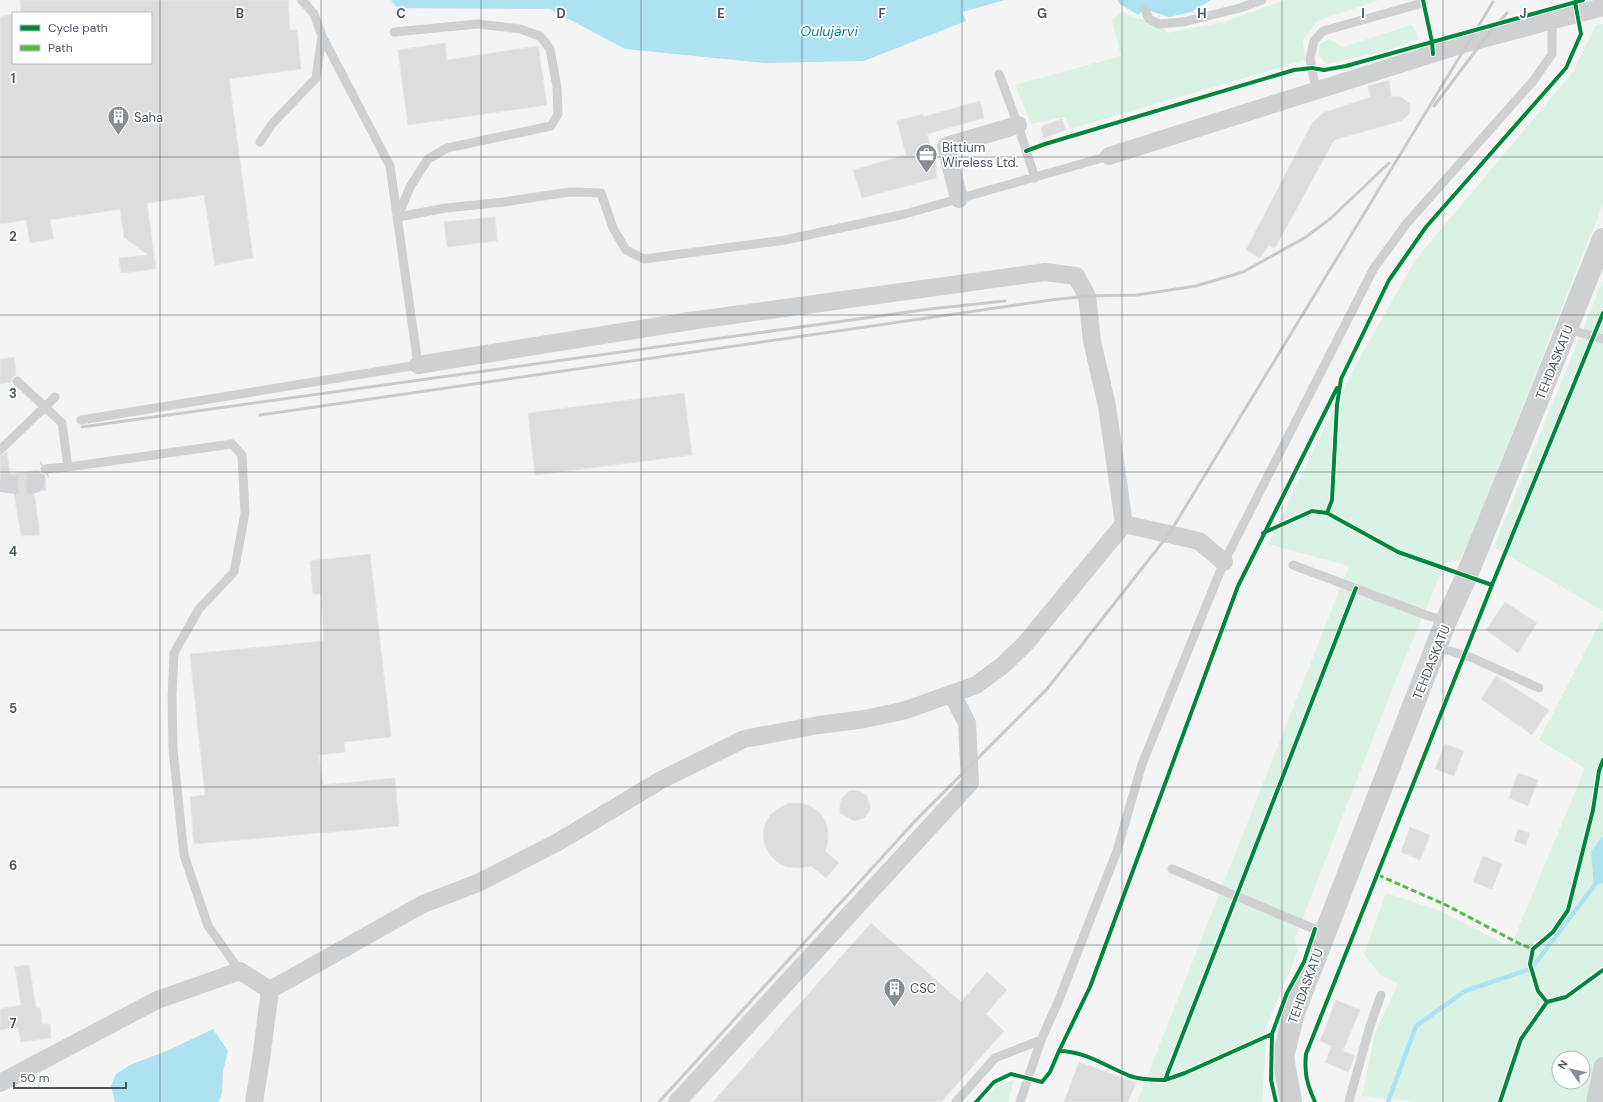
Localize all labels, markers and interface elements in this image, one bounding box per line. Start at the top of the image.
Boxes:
text: B [236,5,244,22]
text: C [396,5,406,22]
text: D [556,5,566,22]
text: E [717,5,725,22]
text: F [878,5,886,22]
text: G [1037,5,1047,22]
text: H [1197,5,1207,22]
text: I [1361,5,1365,22]
text: J [1519,5,1527,22]
legend [12,12,152,64]
text: Cycle path [48,20,108,36]
water label: Oulujärvi [800,22,858,40]
text: Path [48,40,73,56]
text: 1 [11,70,15,87]
building icon: Saha [105,104,131,137]
place label: Saha [134,109,163,126]
place label: Bittium Wireless Ltd. [942,139,1019,171]
office icon: Bittium Wireless Ltd. [914,141,940,174]
text: 2 [9,228,17,245]
street label: TEHDASKATU [1532,322,1577,402]
text: 3 [9,385,17,402]
text: 4 [9,543,17,560]
street label: TEHDASKATU [1409,622,1454,702]
text: 5 [9,700,17,717]
text: 6 [9,857,17,874]
street label: TEHDASKATU [1284,946,1327,1026]
building icon: CSC [881,975,907,1008]
place label: CSC [910,980,936,997]
text: 7 [10,1015,17,1032]
north arrow [1551,1050,1591,1090]
text: N [1555,1057,1571,1072]
scale bar [14,1064,126,1090]
text: 50 m [20,1070,49,1086]

